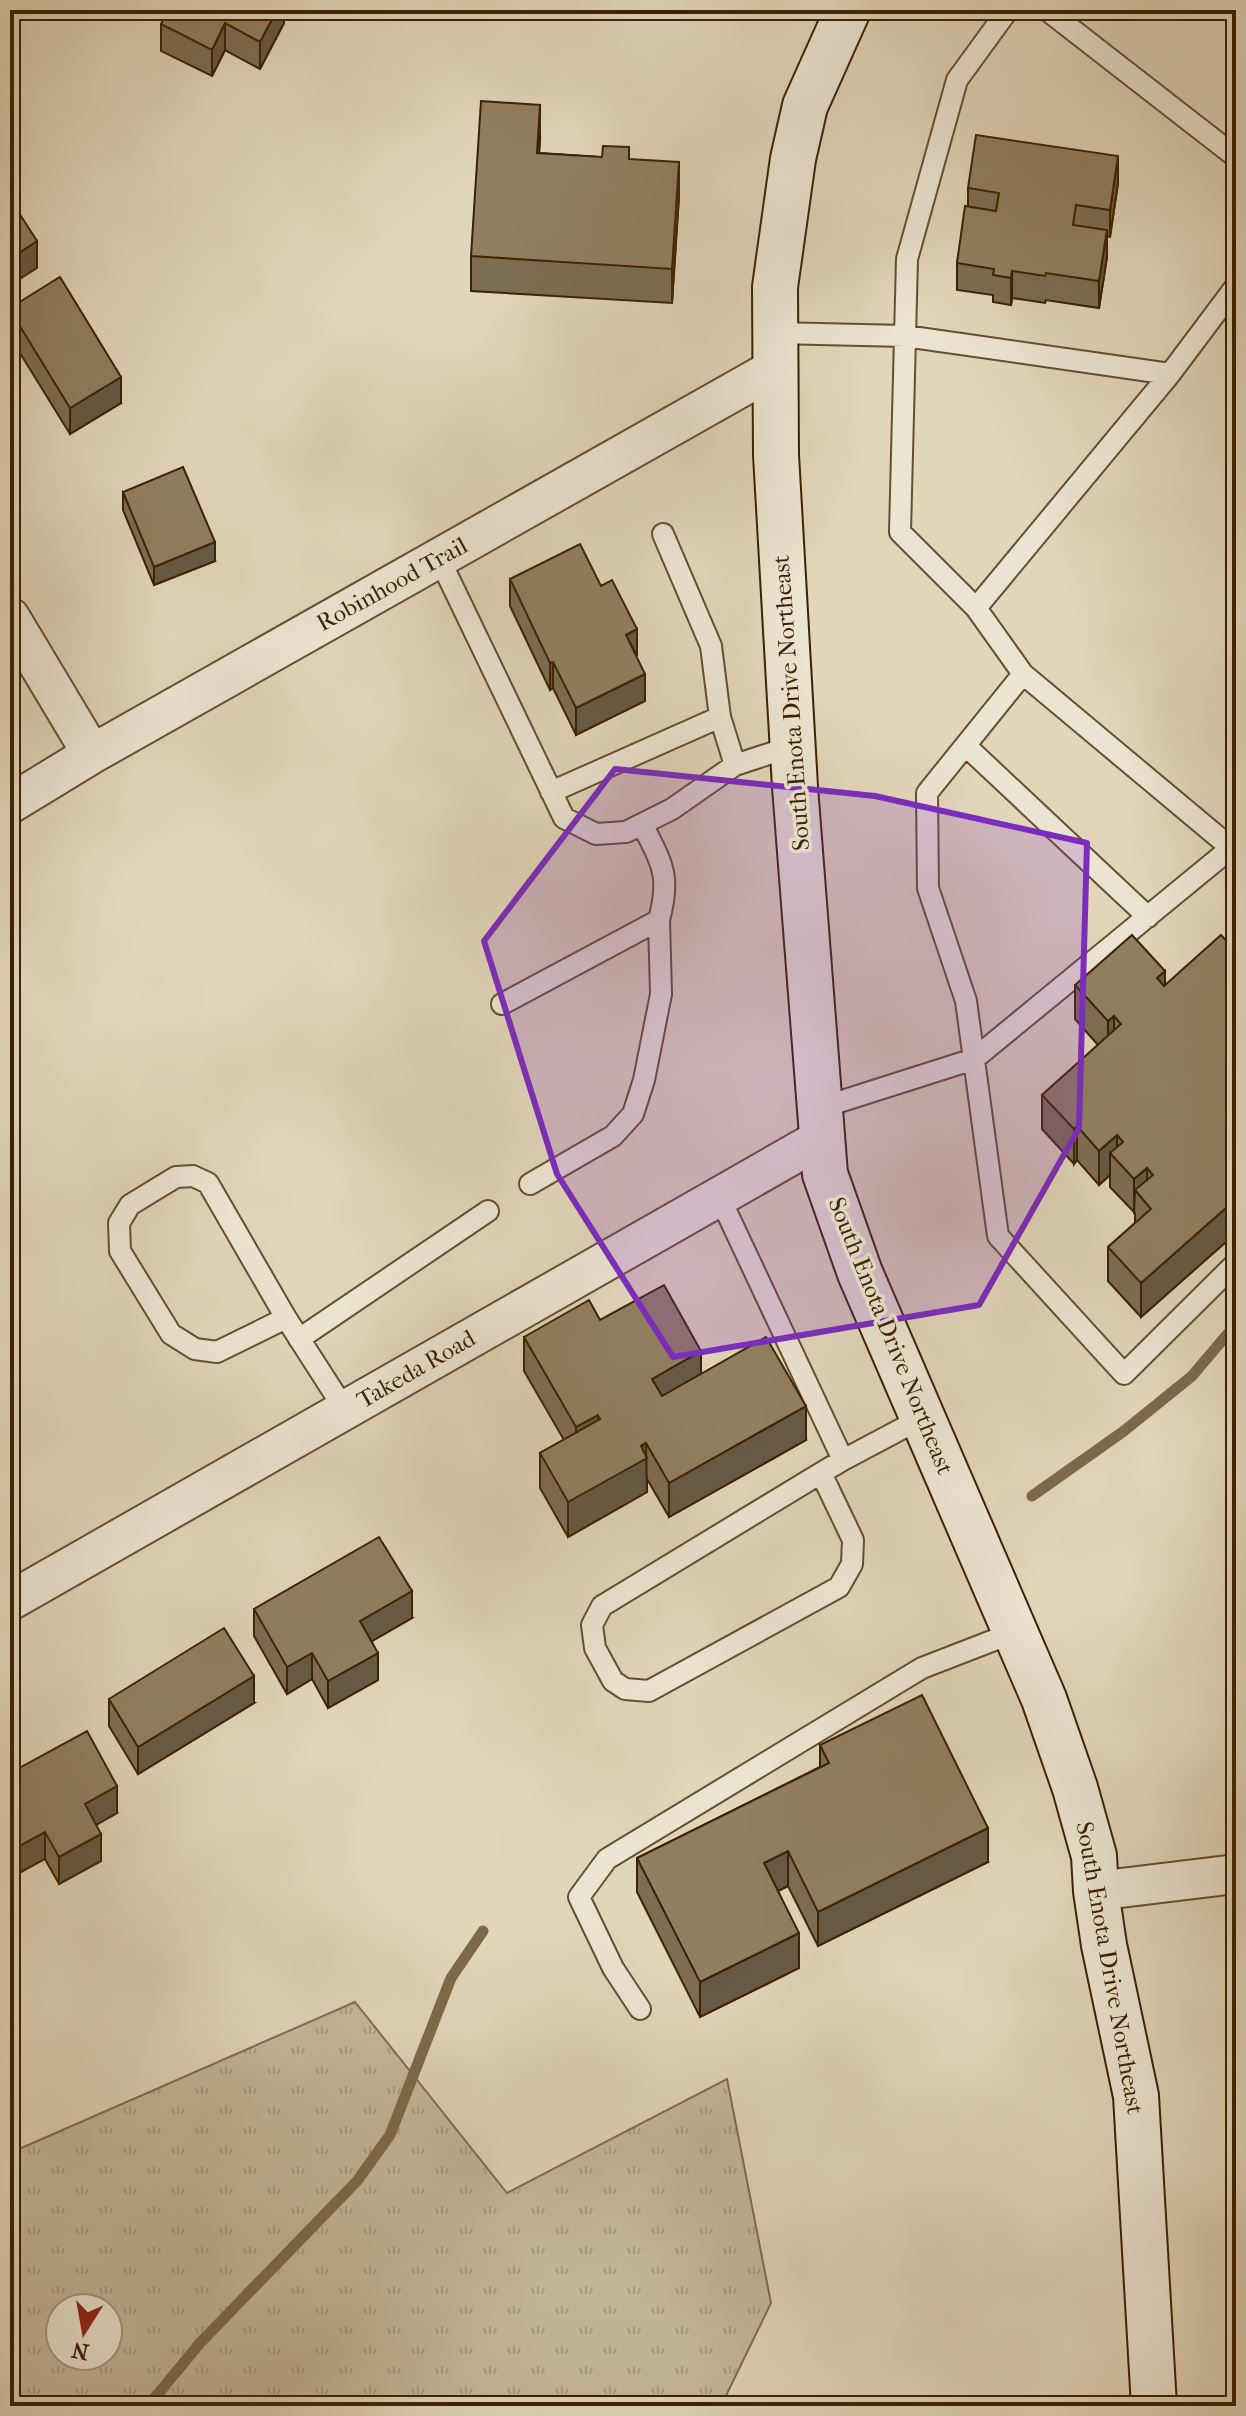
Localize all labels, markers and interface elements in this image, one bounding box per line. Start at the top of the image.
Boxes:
street label: Robinhood Trail [312,531,473,637]
street label: South Enota Drive Northeast [767,554,815,852]
street label: South Enota Drive Northeast [822,1193,960,1479]
street label: Takeda Road [352,1323,481,1414]
street label: South Enota Drive Northeast [1070,1820,1150,2117]
north arrow [44,2292,124,2372]
text: N [69,2336,91,2365]

